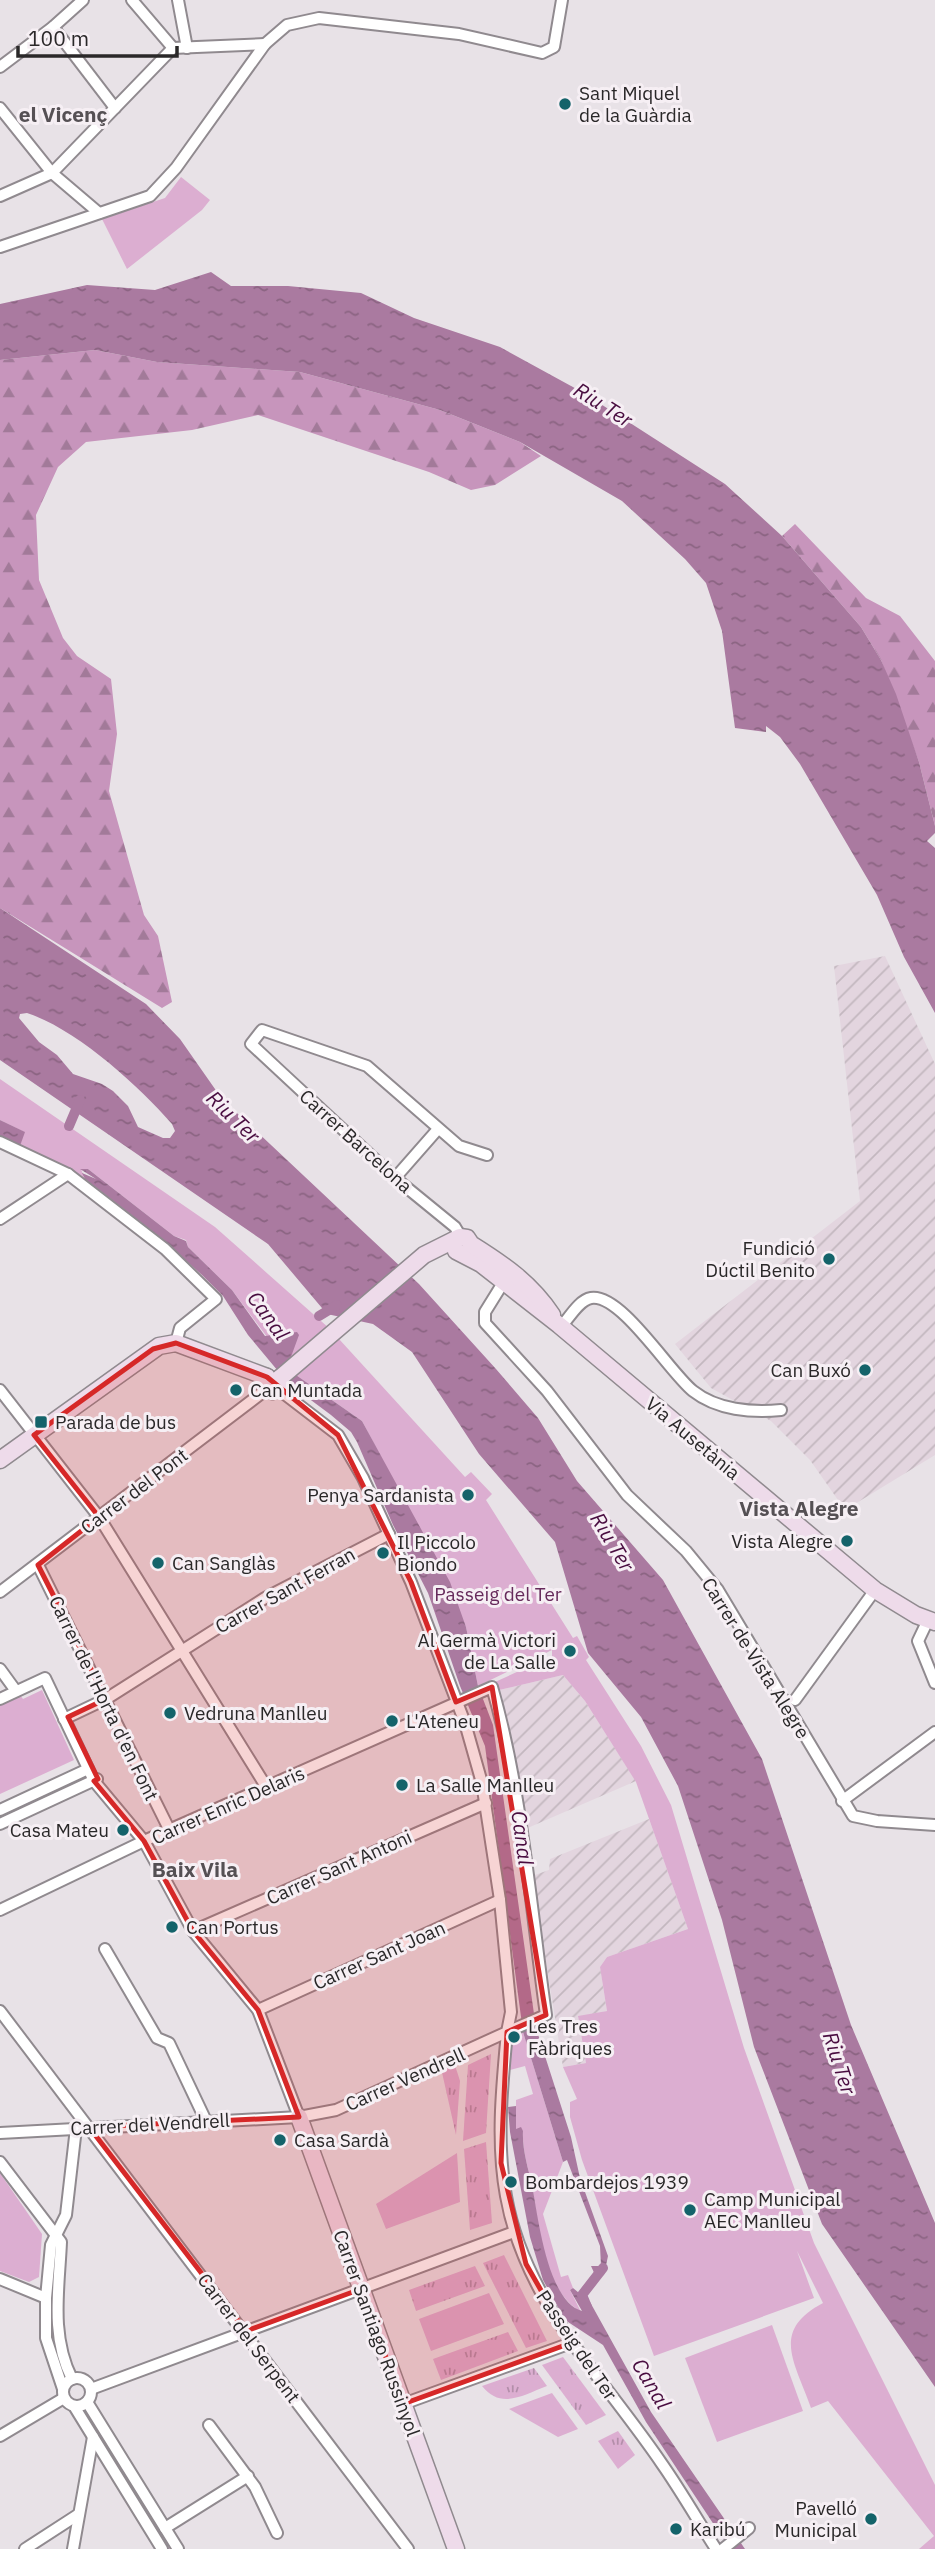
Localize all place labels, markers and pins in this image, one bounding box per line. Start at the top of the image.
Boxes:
place label: Sant Miquel de la Guàrdia [579,81,692,127]
marker: Sant Miquel de la Guàrdia [557,96,573,112]
place label: Fundició Dúctil Benito [705,1236,815,1282]
marker: Fundició Dúctil Benito [821,1251,837,1267]
place label: Can Buxó [771,1358,851,1382]
marker: Can Buxó [857,1362,873,1378]
place label: Can Muntada [250,1378,362,1402]
marker: Can Muntada [228,1382,244,1398]
place label: Parada de bus [55,1410,176,1434]
marker: Parada de bus [33,1414,49,1430]
place label: Penya Sardanista [307,1483,454,1507]
marker: Penya Sardanista [460,1487,476,1503]
place label: Vista Alegre [731,1529,833,1553]
place label: Il Piccolo Biondo [397,1530,476,1576]
marker: Vista Alegre [839,1533,855,1549]
marker: Il Piccolo Biondo [375,1545,391,1561]
place label: Can Sanglàs [172,1551,276,1575]
marker: Can Sanglàs [150,1555,166,1571]
place label: Al Germà Victori de La Salle [418,1628,556,1674]
marker: Al Germà Victori de La Salle [562,1643,578,1659]
place label: Vedruna Manlleu [184,1701,327,1725]
marker: Vedruna Manlleu [162,1705,178,1721]
place label: L'Ateneu [406,1709,479,1733]
marker: L'Ateneu [384,1713,400,1729]
place label: La Salle Manlleu [416,1773,554,1797]
marker: La Salle Manlleu [394,1777,410,1793]
place label: Casa Mateu [10,1818,109,1842]
marker: Casa Mateu [115,1822,131,1838]
place label: Can Portus [186,1915,279,1939]
marker: Can Portus [164,1919,180,1935]
place label: Les Tres Fàbriques [528,2014,612,2060]
marker: Les Tres Fàbriques [506,2029,522,2045]
place label: Casa Sardà [294,2128,389,2152]
marker: Casa Sardà [272,2132,288,2148]
place label: Bombardejos 1939 [525,2170,689,2194]
marker: Bombardejos 1939 [503,2174,519,2190]
place label: Camp Municipal AEC Manlleu [704,2187,840,2233]
marker: Camp Municipal AEC Manlleu [682,2202,698,2218]
place label: Pavelló Municipal [775,2496,857,2542]
marker: Pavelló Municipal [863,2511,879,2527]
place label: Karibú [690,2517,745,2541]
marker: Karibú [668,2521,684,2537]

